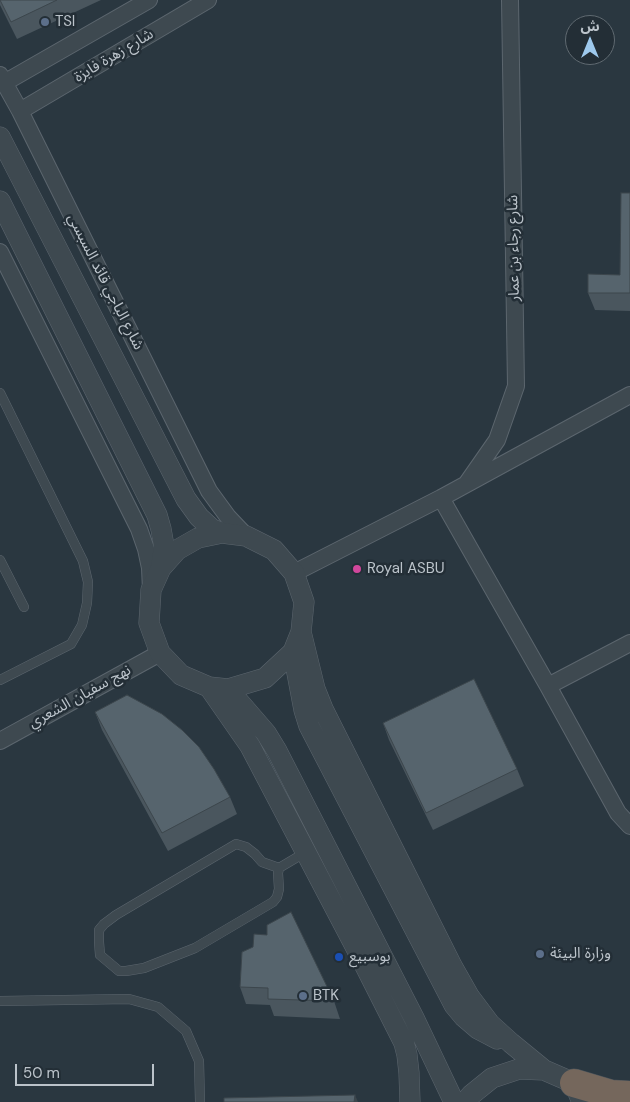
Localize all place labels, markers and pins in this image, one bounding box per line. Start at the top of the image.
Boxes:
place label: TSI [55,13,75,31]
marker: TSI [39,16,51,28]
place label: Royal ASBU [367,560,445,578]
marker: Royal ASBU [351,563,363,575]
place label: وزارة البيئة [550,945,611,963]
place label: بوسبيع [349,948,391,966]
marker: وزارة البيئة [534,948,546,960]
marker: بوسبيع [333,951,345,963]
place label: BTK [313,987,339,1005]
marker: BTK [297,990,309,1002]

